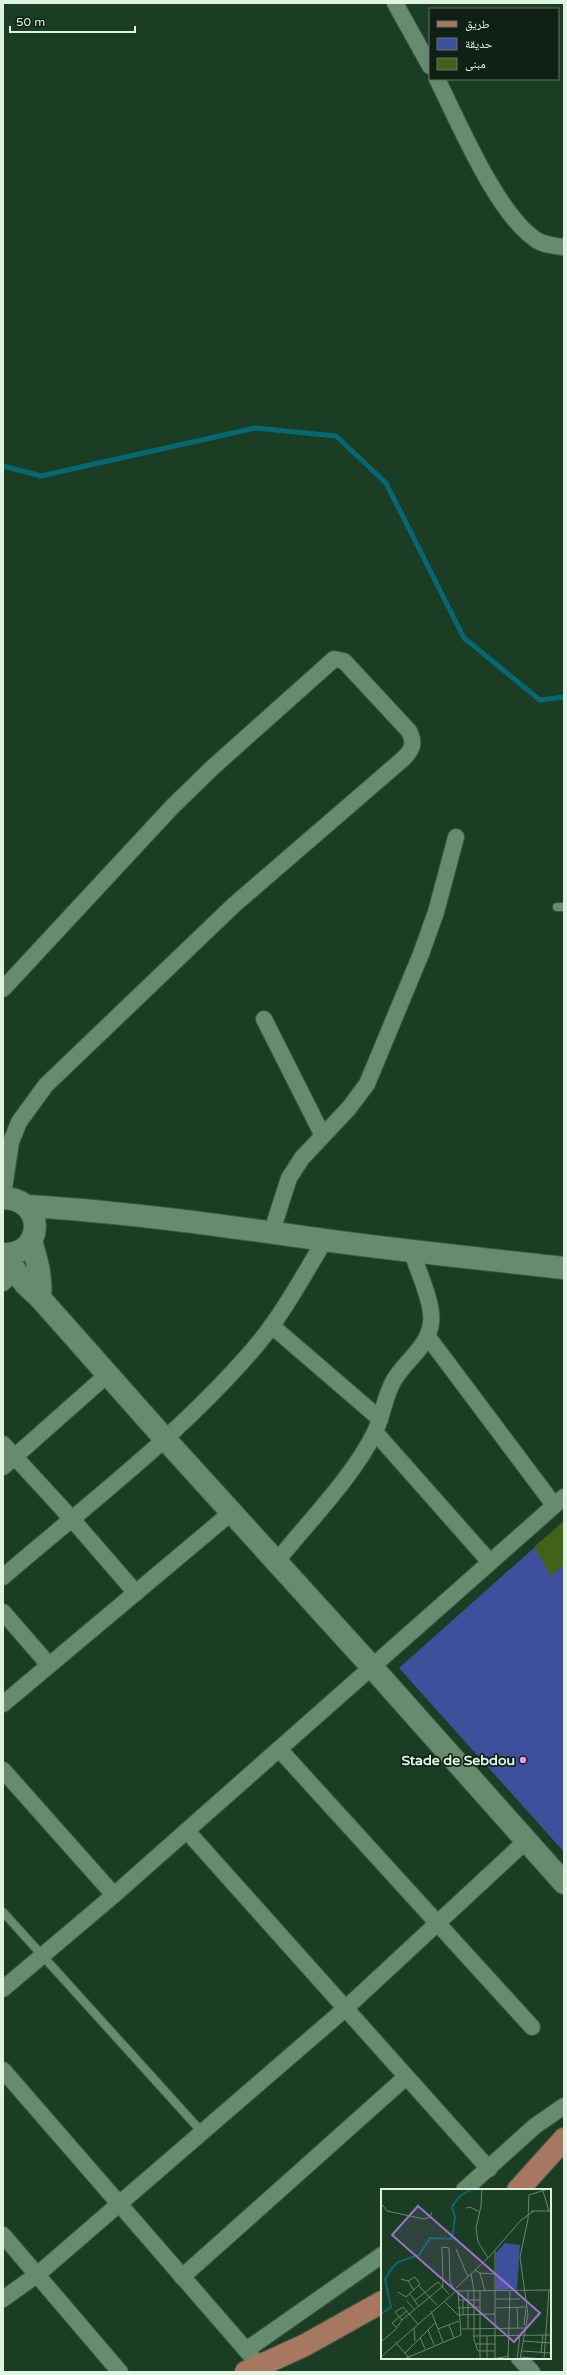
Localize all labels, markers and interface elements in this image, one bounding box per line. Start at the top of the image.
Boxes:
scale bar [10,8,135,34]
legend [429,8,559,80]
text: 50 m [16,15,45,29]
text: طريق [465,17,490,31]
text: حديقة [465,37,493,51]
text: مبنى [465,57,486,71]
place label: Stade de Sebdou [401,1752,515,1769]
marker: Stade de Sebdou [518,1755,528,1765]
inset map [381,2189,551,2359]

